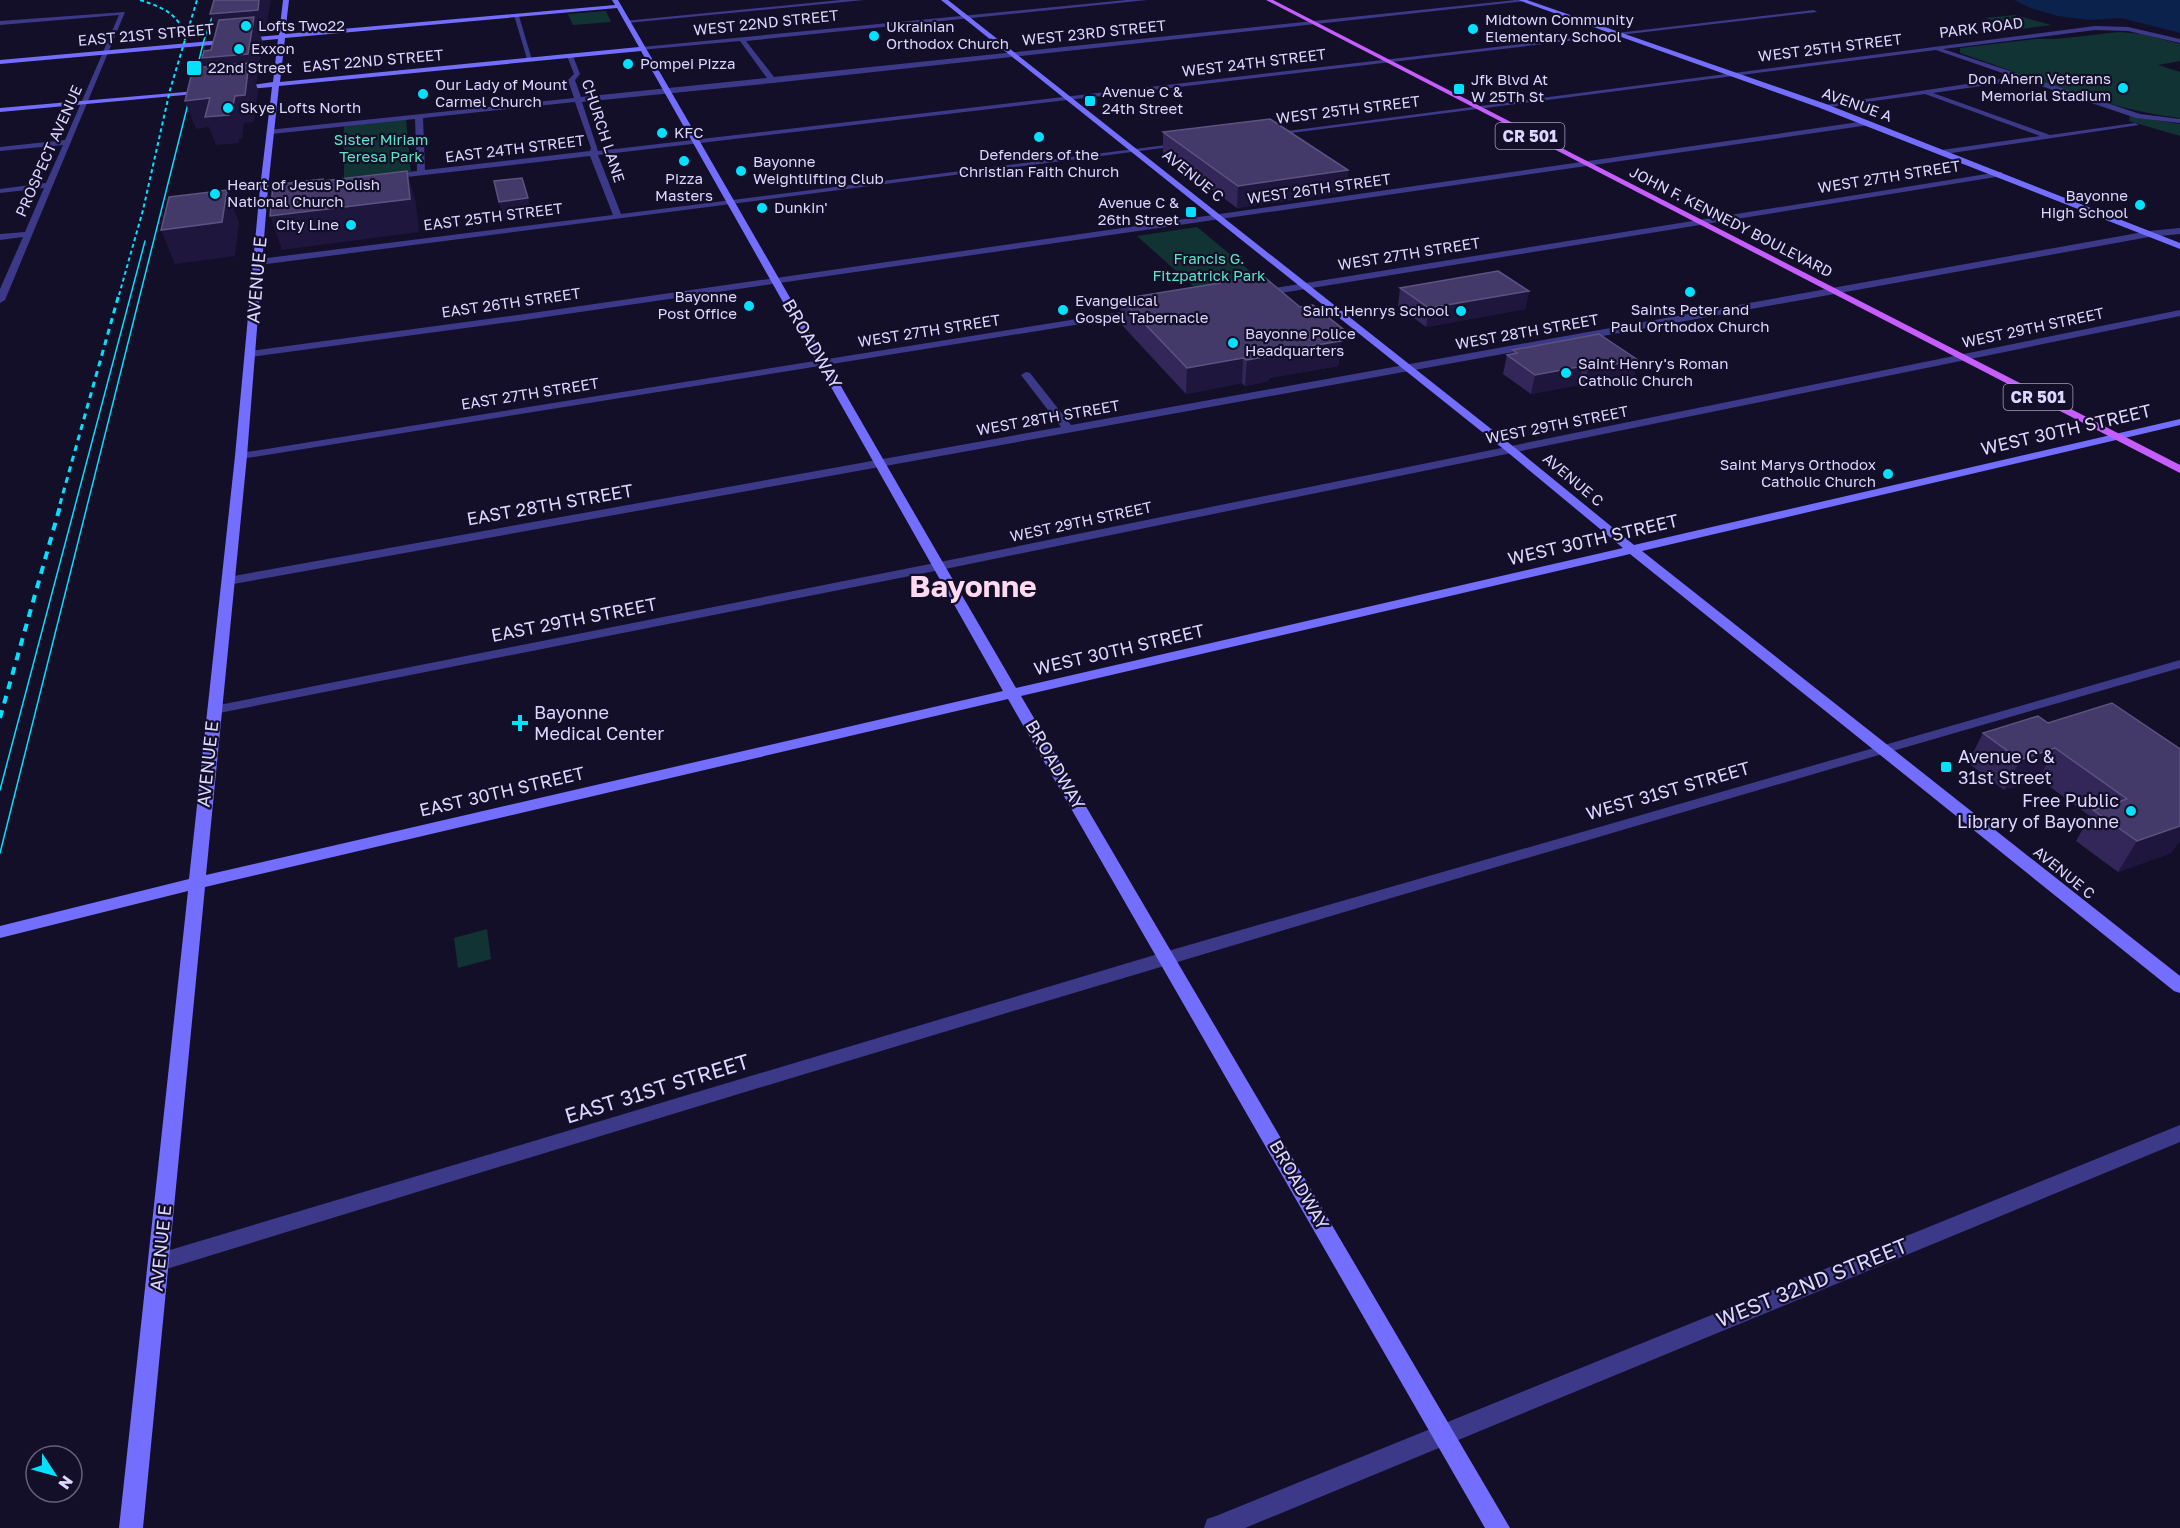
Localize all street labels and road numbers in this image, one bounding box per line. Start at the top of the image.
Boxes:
street label: WEST 22ND STREET [692,5,839,39]
street label: PARK ROAD [1938,13,2024,41]
street label: WEST 23RD STREET [1021,15,1167,49]
street label: EAST 21ST STREET [77,19,215,49]
street label: WEST 25TH STREET [1757,29,1903,65]
street label: WEST 24TH STREET [1181,44,1327,80]
street label: EAST 22ND STREET [302,45,444,75]
street label: CHURCH LANE [579,77,629,185]
street label: PROSPECT AVENUE [11,82,85,219]
street label: AVENUE A [1820,83,1895,125]
street label: WEST 25TH STREET [1275,91,1421,127]
road number: CR 501 [1496,123,1564,149]
street label: EAST 24TH STREET [444,131,586,166]
street label: AVENUE C [1159,145,1228,205]
street label: WEST 27TH STREET [1816,156,1961,196]
street label: JOHN F. KENNEDY BOULEVARD [1627,162,1836,280]
street label: WEST 26TH STREET [1246,169,1392,207]
street label: EAST 25TH STREET [422,199,564,233]
street label: WEST 27TH STREET [1336,233,1481,273]
street label: AVENUE E [241,236,271,324]
street label: EAST 26TH STREET [440,283,582,321]
street label: BROADWAY [778,295,848,393]
street label: WEST 29TH STREET [1960,303,2106,351]
street label: WEST 27TH STREET [856,310,1001,350]
street label: WEST 28TH STREET [1454,310,1600,352]
street label: EAST 27TH STREET [460,373,600,413]
road number: CR 501 [2004,384,2072,410]
street label: WEST 28TH STREET [975,396,1121,438]
street label: WEST 30TH STREET [1978,399,2153,459]
street label: WEST 29TH STREET [1484,401,1630,447]
street label: AVENUE C [1540,449,1608,510]
street label: EAST 28TH STREET [465,479,635,529]
street label: WEST 29TH STREET [1008,497,1154,545]
street label: WEST 30TH STREET [1505,509,1680,569]
street label: EAST 29TH STREET [489,592,659,646]
street label: WEST 30TH STREET [1031,619,1206,679]
street label: BROADWAY [1021,716,1091,814]
street label: AVENUE E [192,720,222,808]
street label: WEST 31ST STREET [1583,756,1752,824]
street label: EAST 30TH STREET [417,761,587,821]
street label: AVENUE C [2030,842,2099,902]
street label: EAST 31ST STREET [561,1048,752,1128]
street label: BROADWAY [1265,1136,1335,1234]
street label: AVENUE E [145,1204,175,1292]
street label: WEST 32ND STREET [1712,1232,1911,1332]

